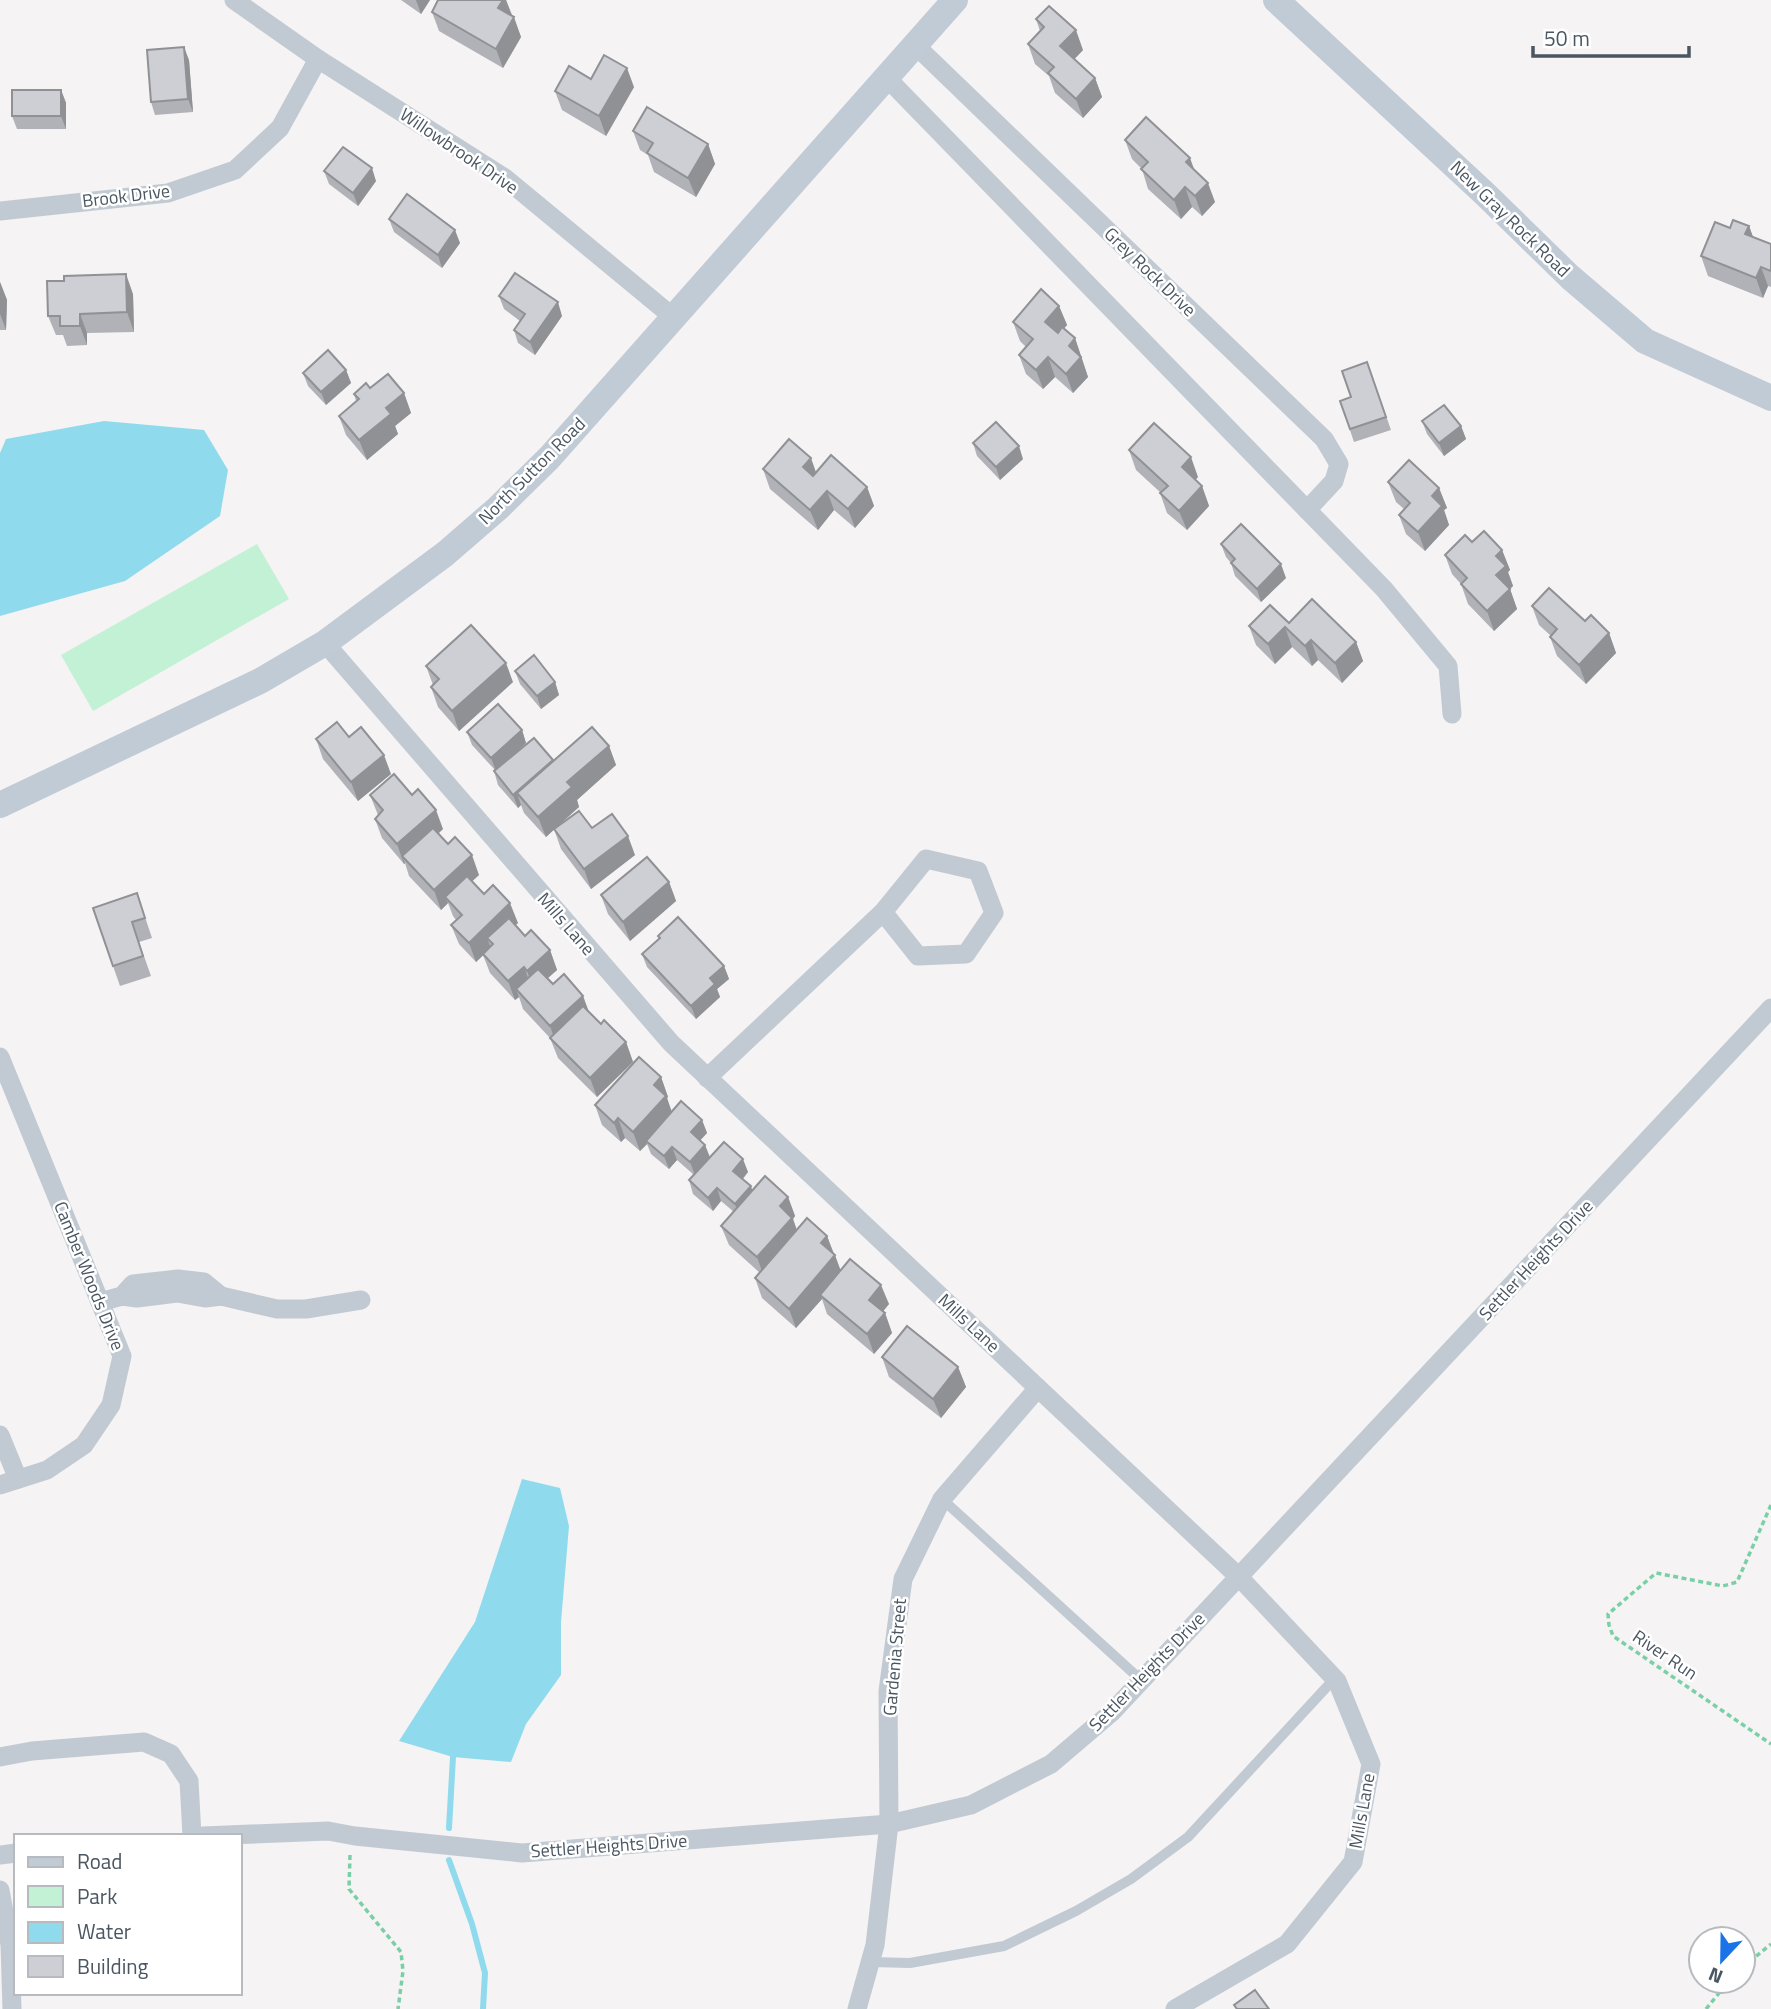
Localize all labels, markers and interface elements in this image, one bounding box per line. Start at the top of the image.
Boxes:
scale bar [1533,14,1689,58]
text: 50 m [1544,22,1590,54]
street label: Willowbrook Drive [395,101,524,200]
street label: New Gray Rock Road [1444,154,1576,283]
street label: Brook Drive [81,177,171,214]
street label: Grey Rock Drive [1098,221,1203,323]
street label: North Sutton Road [472,411,591,530]
street label: Mills Lane [531,886,602,961]
street label: Settler Heights Drive [1472,1193,1599,1326]
street label: Camber Woods Drive [47,1197,132,1354]
street label: Mills Lane [932,1287,1006,1358]
street label: Gardenia Street [876,1596,913,1717]
street label: Settler Heights Drive [1082,1606,1211,1737]
street label: River Run [1627,1623,1703,1686]
street label: Mills Lane [1342,1771,1381,1851]
street label: Settler Heights Drive [530,1827,688,1864]
legend [14,1834,242,1995]
text: Road [77,1845,122,1877]
text: Park [77,1880,117,1912]
text: Water [77,1915,131,1947]
north arrow [1687,1925,1757,1995]
text: Building [77,1950,149,1982]
text: N [1704,1960,1727,1992]

